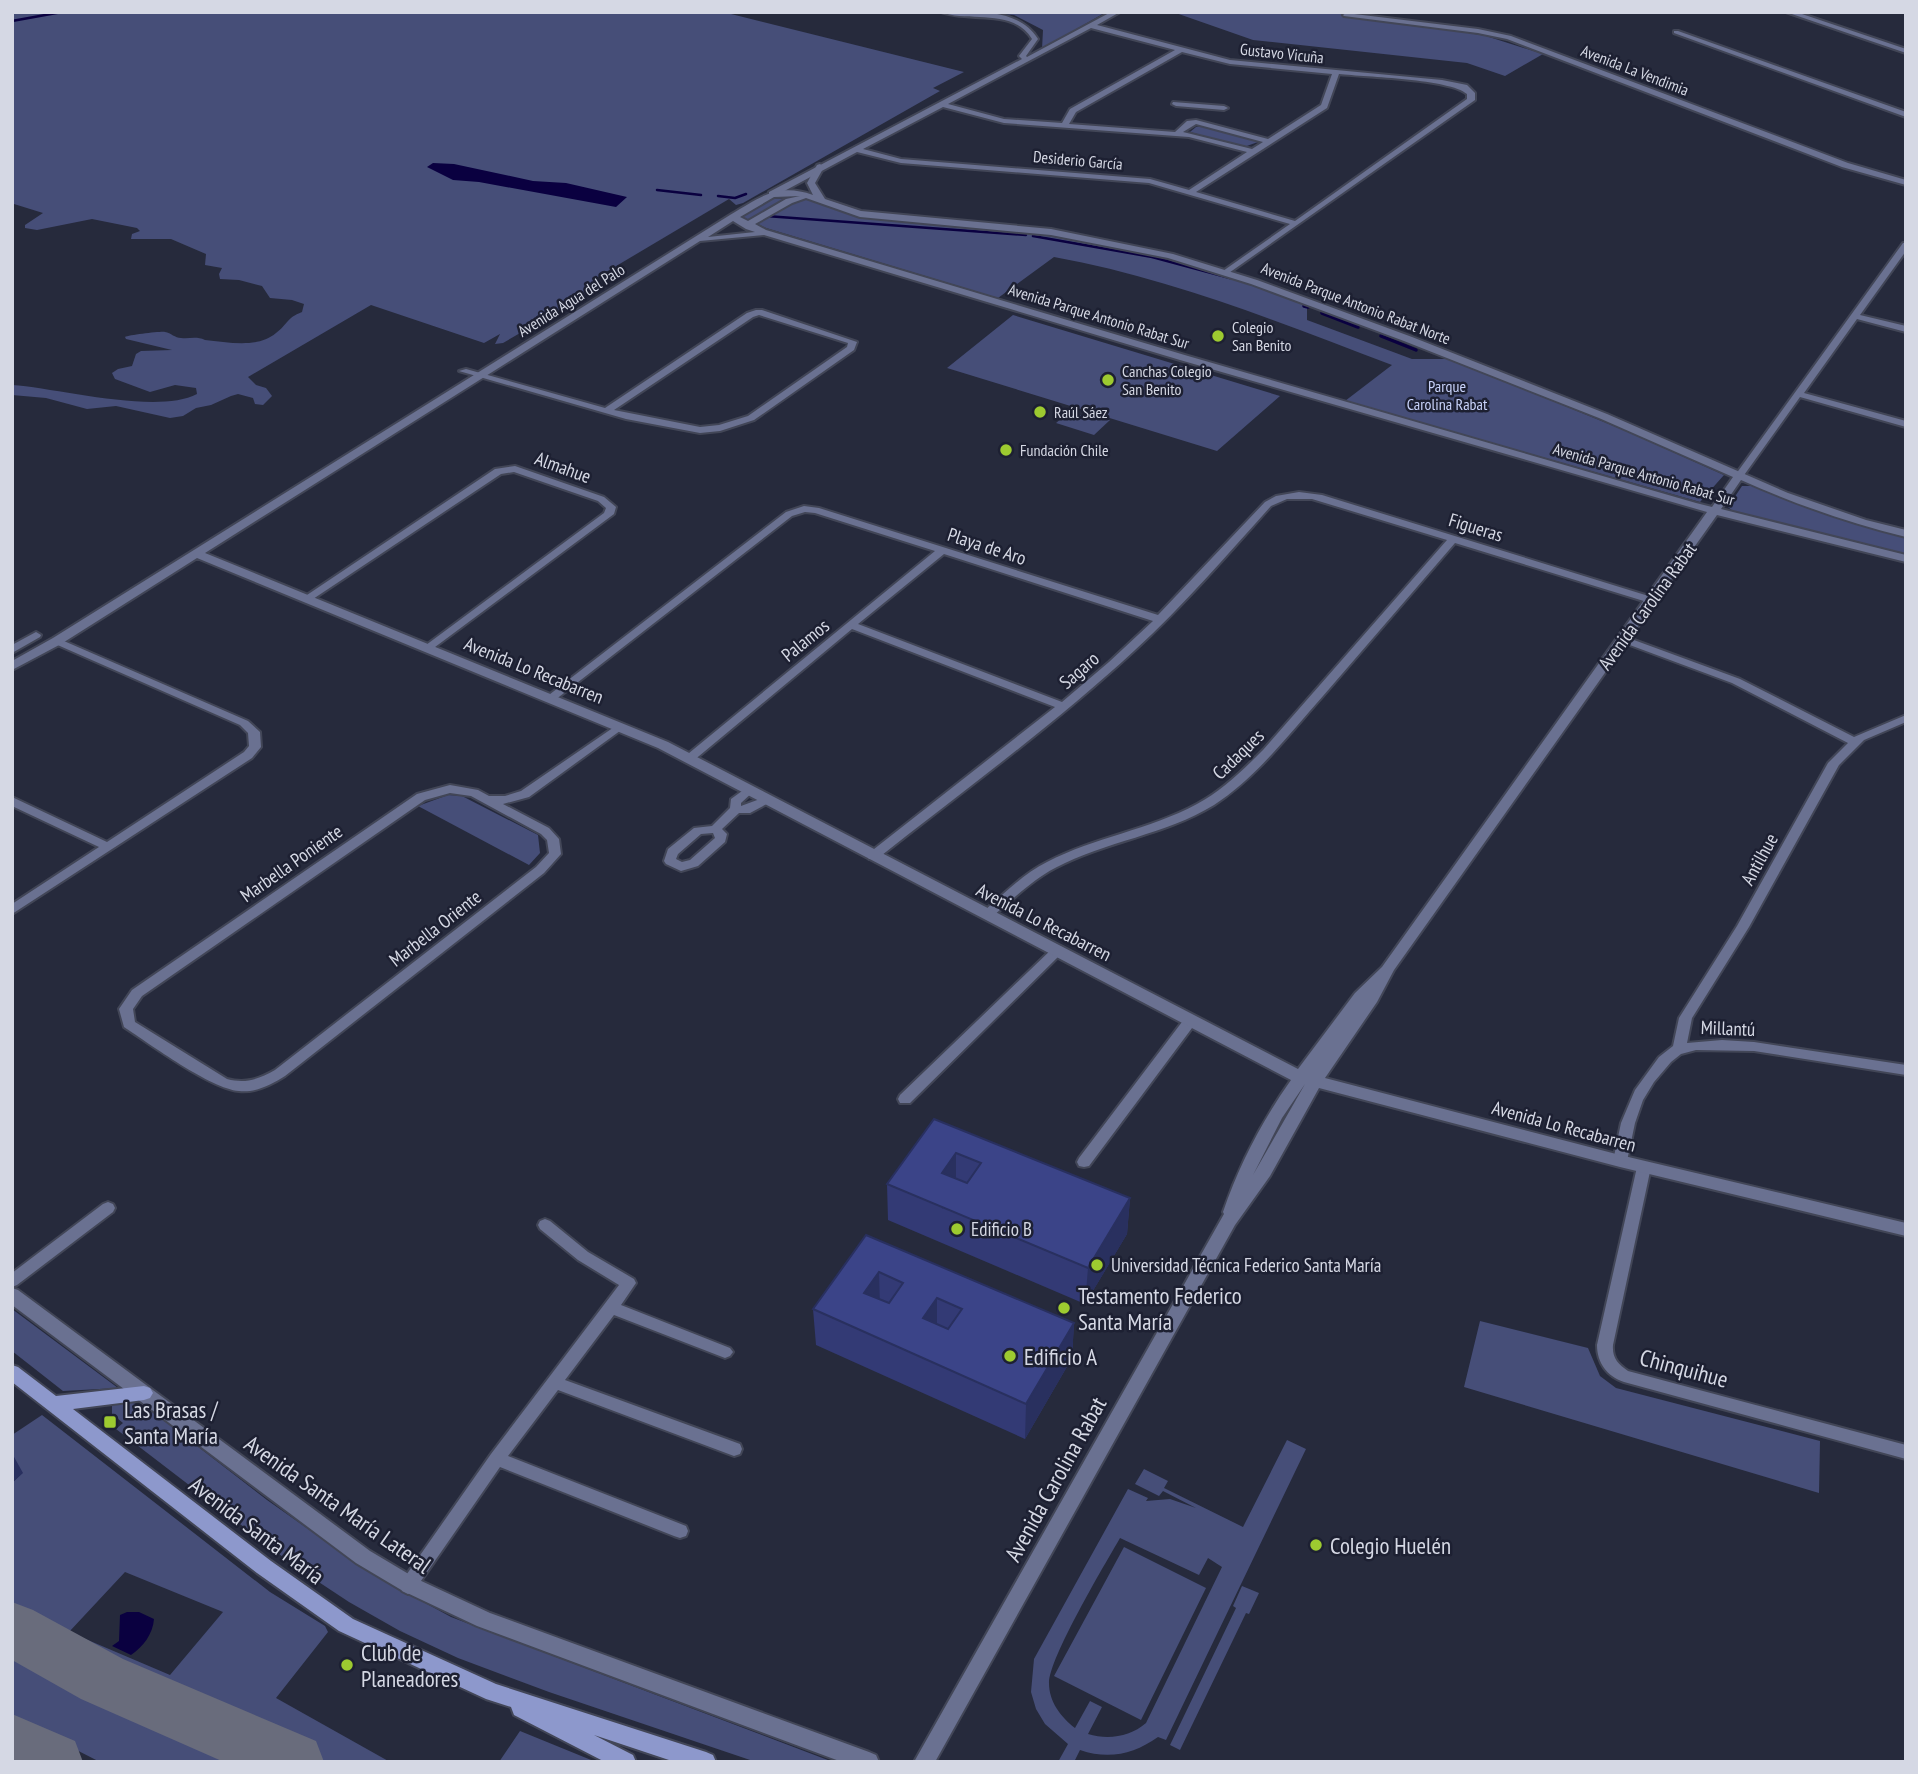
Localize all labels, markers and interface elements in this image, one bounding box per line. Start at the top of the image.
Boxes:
street label: Gustavo Vicuña [1239,39,1325,67]
street label: Avenida La Vendimia [1578,40,1692,100]
street label: Desiderio García [1032,146,1124,174]
street label: Avenida Parque Antonio Rabat Norte [1259,258,1453,348]
street label: Avenida Agua del Palo [514,259,628,341]
street label: Avenida Parque Antonio Rabat Sur [1006,279,1192,353]
place label: Colegio San Benito [1232,317,1292,355]
marker: Colegio San Benito [1210,328,1226,344]
place label: Canchas Colegio San Benito [1122,361,1212,399]
marker: Canchas Colegio San Benito [1100,372,1116,388]
park label: Parque Carolina Rabat [1407,376,1488,414]
place label: Raúl Sáez [1054,402,1108,422]
marker: Raúl Sáez [1032,404,1048,420]
street label: Avenida Parque Antonio Rabat Sur [1551,438,1738,510]
place label: Fundación Chile [1020,440,1109,460]
marker: Fundación Chile [998,442,1014,458]
street label: Almahue [532,446,594,488]
street label: Figueras [1446,507,1506,547]
street label: Playa de Aro [945,522,1029,570]
street label: Avenida Carolina Rabat [1593,537,1702,674]
street label: Palamos [776,613,834,667]
street label: Avenida Lo Recabarren [461,631,607,709]
street label: Sagaro [1054,646,1104,694]
street label: Cadaques [1207,724,1269,784]
street label: Marbella Poniente [235,819,347,907]
street label: Antilhue [1735,829,1783,889]
street label: Avenida Lo Recabarren [973,878,1115,966]
street label: Marbella Oriente [384,884,486,971]
street label: Millantú [1700,1015,1756,1041]
street label: Avenida Lo Recabarren [1489,1095,1639,1157]
place label: Edificio B [971,1217,1032,1241]
marker: Edificio B [949,1221,965,1237]
place label: Universidad Técnica Federico Santa María [1111,1253,1381,1277]
marker: Universidad Técnica Federico Santa María [1089,1257,1105,1273]
place label: Testamento Federico Santa María [1078,1281,1242,1336]
marker: Testamento Federico Santa María [1056,1300,1072,1316]
place label: Edificio A [1024,1342,1097,1371]
street label: Chinquihue [1637,1342,1731,1394]
marker: Edificio A [1002,1348,1018,1364]
street label: Avenida Carolina Rabat [998,1391,1113,1566]
place label: Las Brasas / Santa María [124,1395,219,1450]
marker: Las Brasas / Santa María [102,1414,118,1430]
street label: Avenida Santa María Lateral [239,1429,437,1579]
street label: Avenida Santa María [184,1470,330,1590]
place label: Colegio Huelén [1330,1531,1451,1560]
marker: Colegio Huelén [1308,1537,1324,1553]
place label: Club de Planeadores [361,1638,458,1693]
marker: Club de Planeadores [339,1657,355,1673]

